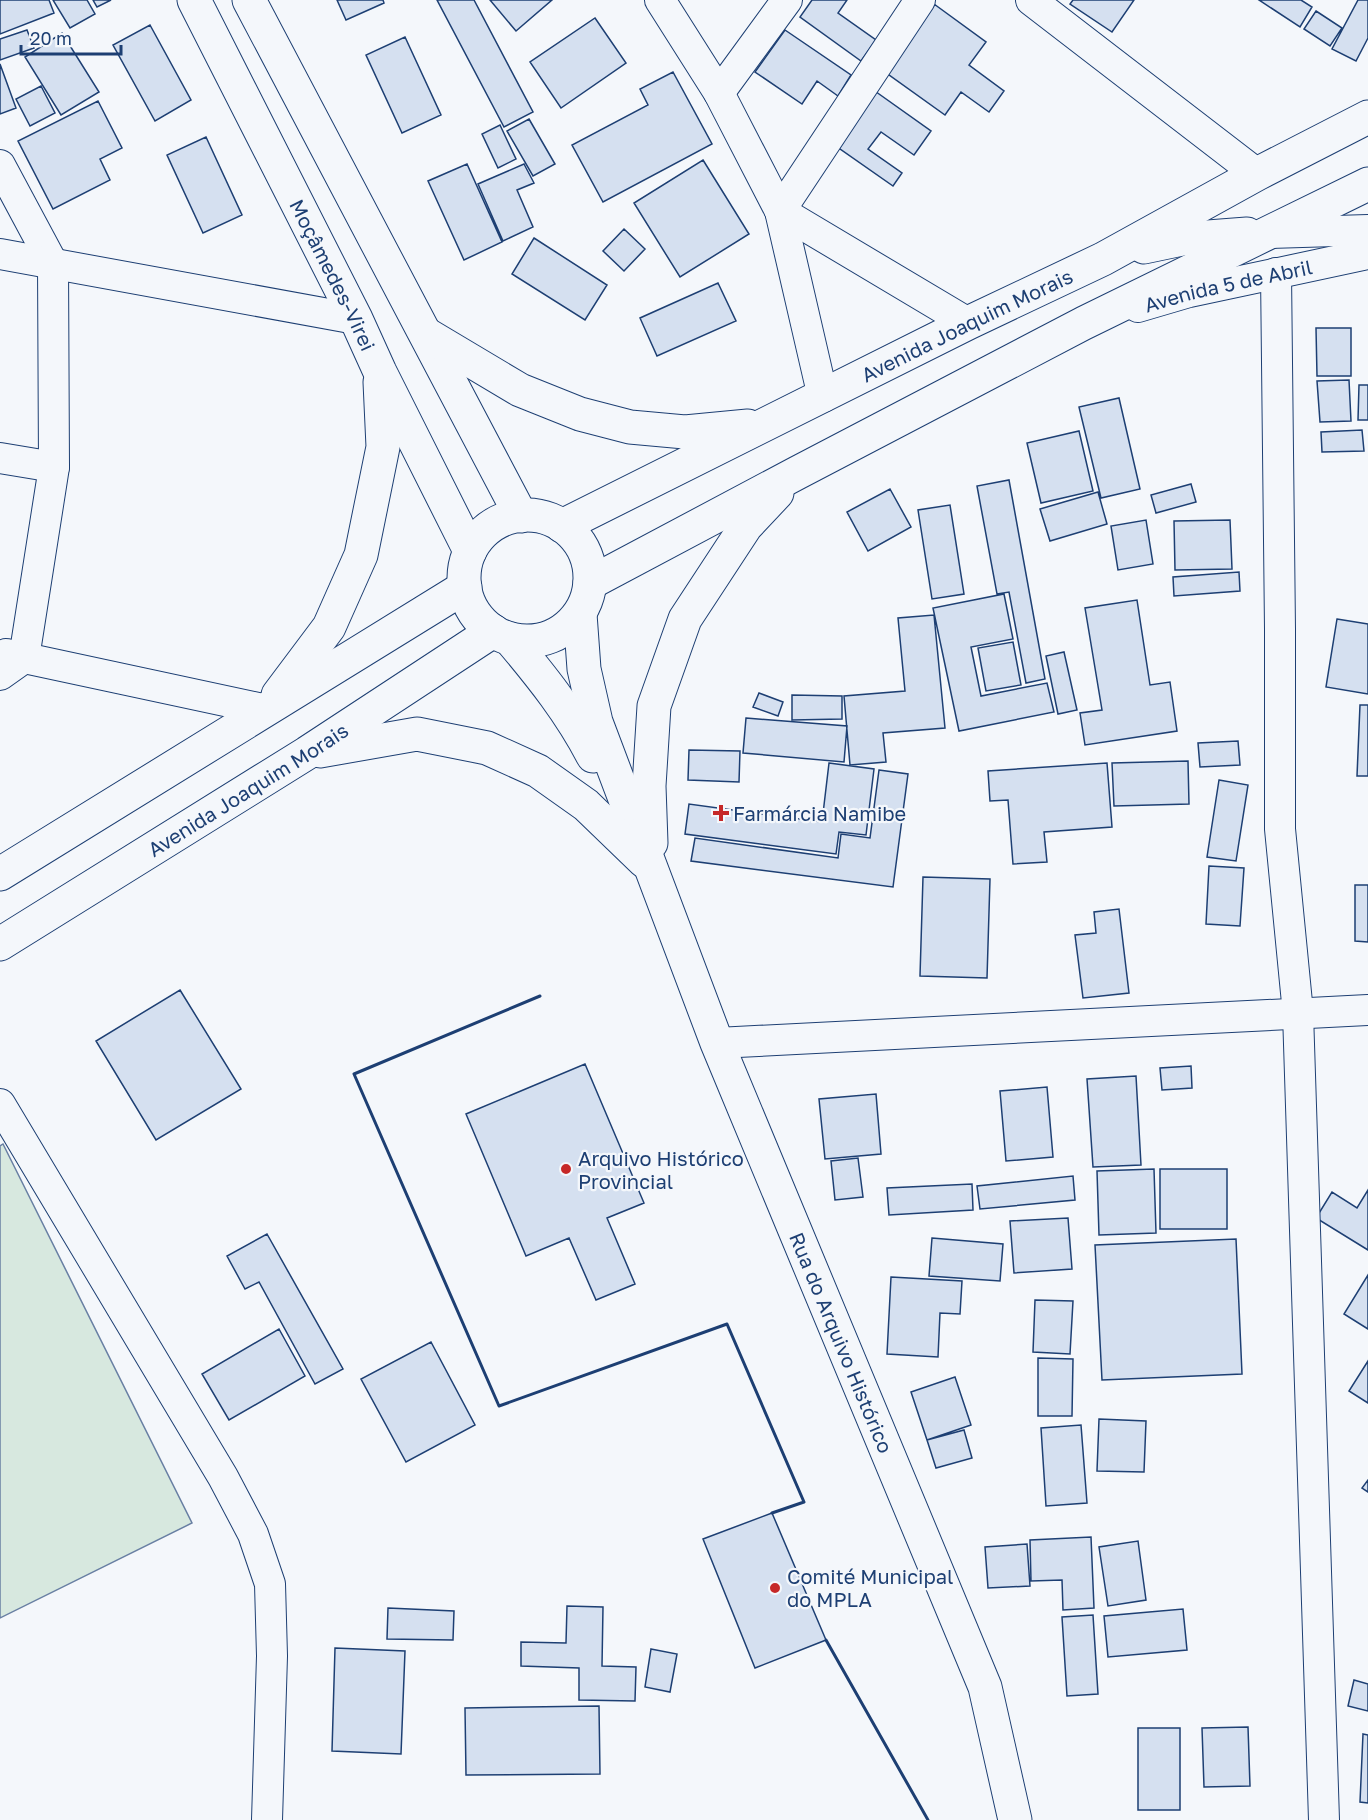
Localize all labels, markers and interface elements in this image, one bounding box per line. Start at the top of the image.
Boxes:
scale bar [21,18,122,56]
text: 20 m [30,27,72,49]
street label: Moçâmedes-Virei [285,195,381,354]
street label: Avenida 5 de Abril [1141,254,1314,317]
street label: Avenida Joaquim Morais [857,263,1076,386]
street label: Avenida Joaquim Morais [143,718,352,861]
place label: Farmárcia Namibe [733,801,906,825]
marker: Farmárcia Namibe [714,806,728,820]
place label: Arquivo Histórico Provincial [578,1146,744,1193]
marker: Arquivo Histórico Provincial [559,1162,573,1176]
street label: Rua do Arquivo Histórico [785,1229,898,1457]
place label: Comité Municipal do MPLA [787,1564,953,1611]
marker: Comité Municipal do MPLA [768,1581,782,1595]

